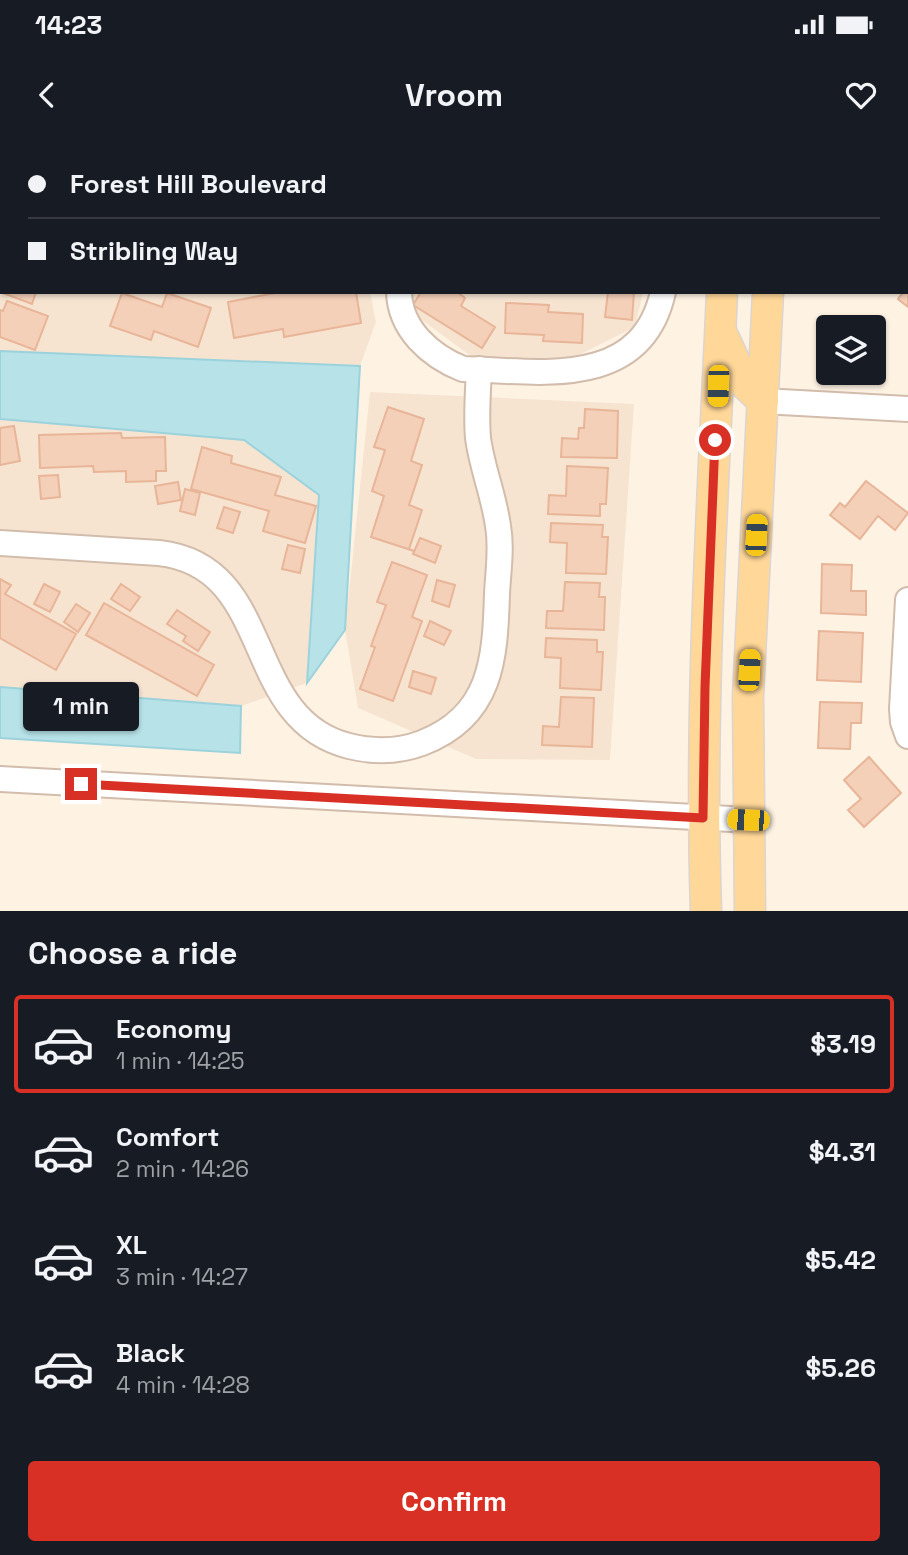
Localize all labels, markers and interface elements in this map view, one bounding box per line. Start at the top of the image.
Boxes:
text: 14:23 [35,8,102,42]
text: Vroom [405,75,503,115]
icon: back [28,76,66,114]
icon: heart [842,76,880,114]
text: Forest Hill Boulevard [70,167,327,201]
text: Stribling Way [70,234,238,268]
map controls [816,315,886,385]
button: layers [816,315,886,385]
car [707,365,730,407]
route start [699,424,731,456]
car [745,513,768,557]
car [738,648,761,692]
callout: 1 min [23,682,139,732]
text: 1 min [53,691,109,721]
route end [65,768,97,800]
car [727,809,770,831]
text: Choose a ride [28,933,238,973]
text: Economy [116,1012,232,1046]
icon: car [32,1013,95,1076]
text: $3.19 [810,1027,876,1061]
text: 1 min · 14:25 [116,1046,245,1076]
text: Comfort [116,1120,219,1154]
icon: car [32,1121,95,1184]
text: $4.31 [809,1135,876,1169]
text: 2 min · 14:26 [116,1154,249,1184]
text: XL [116,1228,147,1262]
icon: car [32,1229,95,1292]
text: $5.42 [805,1243,876,1277]
text: 3 min · 14:27 [116,1262,248,1292]
text: Black [116,1336,185,1370]
icon: car [32,1337,95,1400]
text: $5.26 [805,1351,876,1385]
text: 4 min · 14:28 [116,1370,250,1400]
button: Confirm [28,1461,880,1541]

